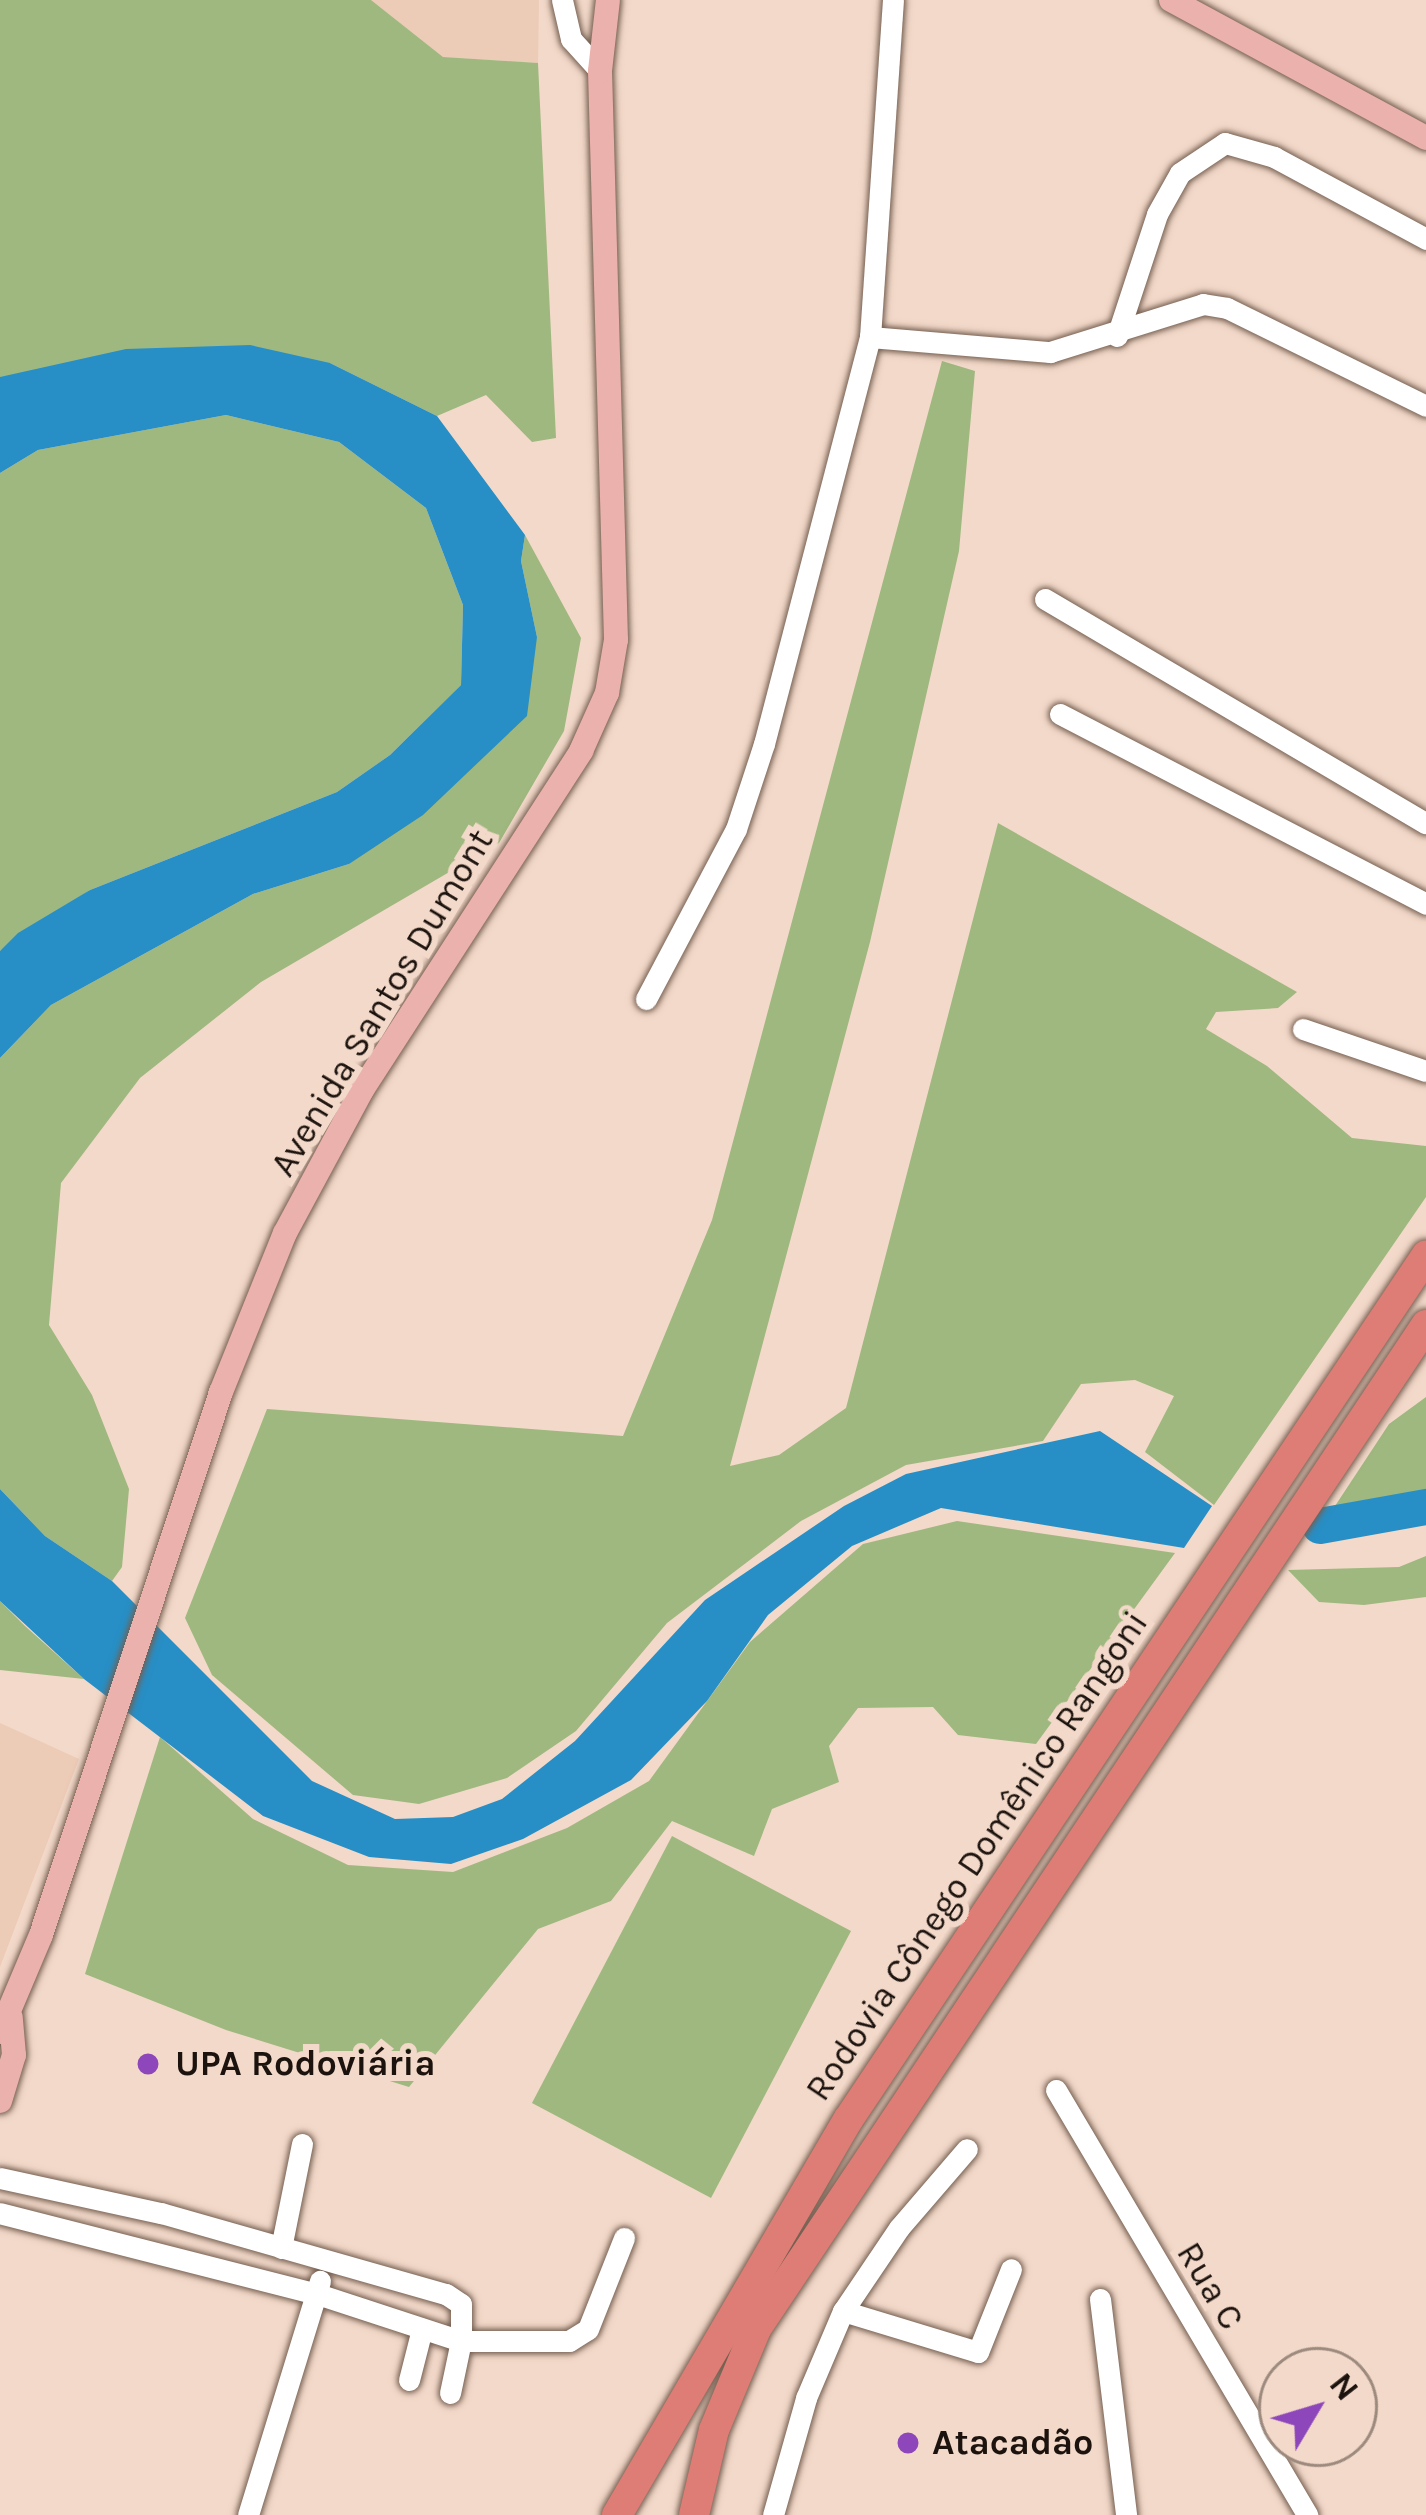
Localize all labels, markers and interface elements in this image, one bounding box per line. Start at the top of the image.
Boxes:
street label: Avenida Santos Dumont [261,822,503,1184]
street label: Rodovia Cônego Domênico Rangoni [797,1603,1157,2109]
place label: UPA Rodoviária [175,2042,435,2086]
marker: UPA Rodoviária [132,2048,164,2080]
street label: Rua C [1167,2234,1253,2338]
north arrow [1258,2347,1378,2467]
text: N [1322,2366,1366,2408]
place label: Atacadão [932,2421,1093,2465]
marker: Atacadão [895,2430,921,2456]

